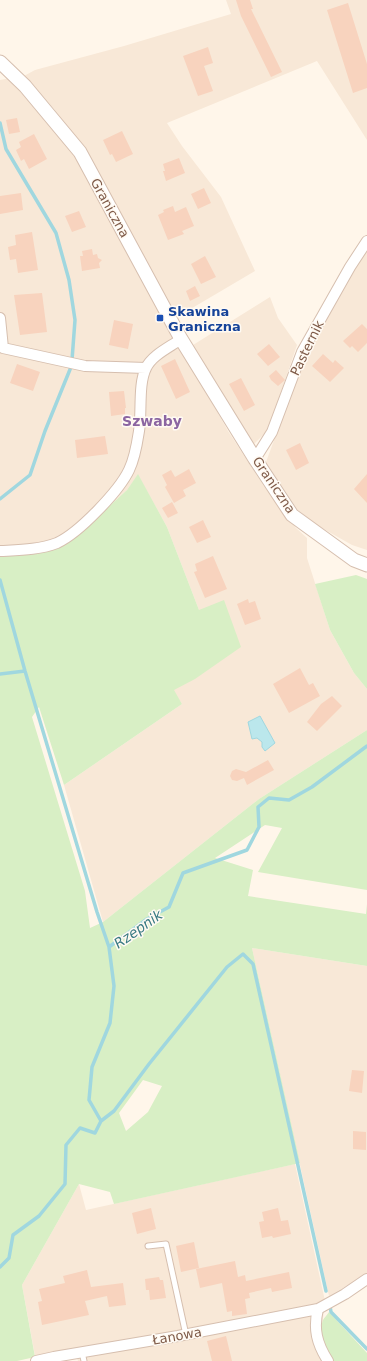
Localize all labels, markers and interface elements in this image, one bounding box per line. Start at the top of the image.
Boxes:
street label: Graniczna [88,176,132,240]
place label: Skawina Graniczna [168,304,241,334]
marker: Skawina Graniczna [155,313,165,323]
street label: Pasternik [287,318,327,378]
district label: Szwaby [122,413,182,429]
street label: Graniczna [249,454,299,516]
water label: Rzepnik [111,906,166,951]
street label: Łanowa [150,1324,203,1348]

